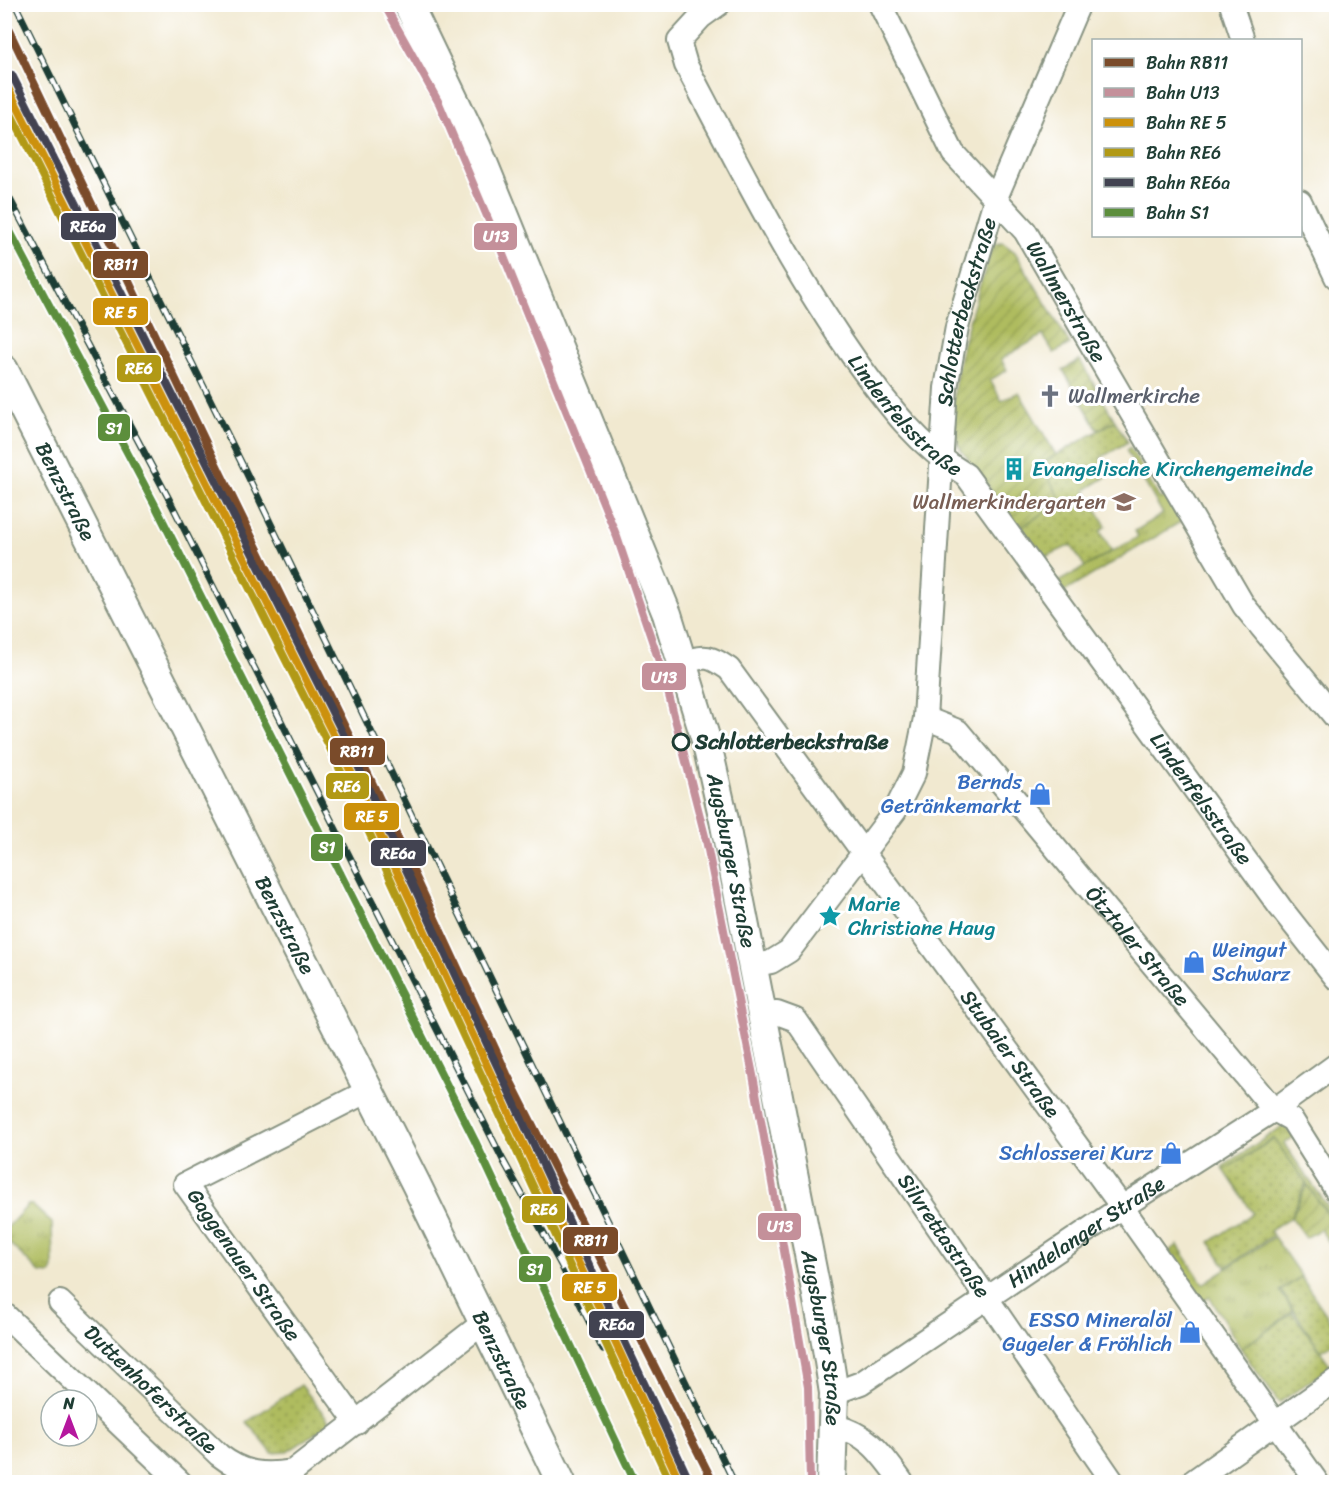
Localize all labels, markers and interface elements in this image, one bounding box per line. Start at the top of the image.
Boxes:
legend [1092,39,1302,237]
text: Bahn RB11 [1146,47,1228,79]
text: Bahn U13 [1146,77,1220,109]
text: Bahn RE 5 [1146,107,1227,139]
text: Bahn RE6 [1146,137,1221,169]
text: Bahn RE6a [1146,167,1230,199]
text: Bahn S1 [1146,197,1210,229]
line badge: RE6a [60,212,117,241]
text: RE6a [69,212,106,241]
street label: Schlotterbeckstraße [926,213,1008,407]
line badge: U13 [473,222,518,251]
text: U13 [483,222,509,251]
street label: Wallmerstraße [1015,233,1117,371]
line badge: RB11 [92,250,149,279]
text: RB11 [103,250,138,279]
line badge: RE 5 [92,297,149,326]
text: RE 5 [104,298,137,327]
street label: Lindenfelsstraße [838,346,971,487]
line badge: RE6 [116,354,162,383]
text: RE6 [124,354,153,383]
place label: Wallmerkirche [1068,377,1200,415]
church icon: Wallmerkirche [1037,383,1063,409]
line badge: S1 [97,413,131,442]
text: S1 [105,414,123,443]
street label: Benzstraße [24,435,107,548]
place label: Evangelische Kirchengemeinde [1032,450,1313,488]
building icon: Evangelische Kirchengemeinde [1001,456,1027,482]
place label: Wallmerkindergarten [912,483,1106,521]
school or university icon: Wallmerkindergarten [1111,489,1137,515]
line badge: U13 [641,662,687,691]
text: U13 [651,663,677,692]
place label: Schlotterbeckstraße [694,723,889,761]
street label: Lindenfelsstraße [1140,724,1263,874]
marker: Schlotterbeckstraße [672,733,690,751]
line badge: RB11 [329,737,386,766]
text: RB11 [339,737,374,766]
place label: Bernds Getränkemarkt [881,763,1022,825]
street label: Augsburger Straße [695,768,768,952]
line badge: RE6 [325,772,370,800]
text: RE6 [332,772,361,801]
shop icon: Bernds Getränkemarkt [1027,781,1053,807]
line badge: RE 5 [343,802,400,831]
text: RE 5 [355,802,388,831]
line badge: S1 [310,833,344,862]
text: S1 [318,833,336,862]
line badge: RE6a [370,839,427,867]
text: RE6a [379,839,416,868]
street label: Benzstraße [244,869,326,981]
street label: Ötztaler Straße [1075,877,1200,1016]
place label: Marie Christiane Haug [848,885,995,947]
place icon: Marie Christiane Haug [817,903,843,929]
place label: Weingut Schwarz [1212,931,1291,993]
shop icon: Weingut Schwarz [1181,949,1207,975]
street label: Stubaier Straße [950,981,1070,1127]
place label: Schlosserei Kurz [999,1134,1154,1172]
shop icon: Schlosserei Kurz [1158,1140,1184,1166]
street label: Silvrettastraße [887,1165,1001,1307]
street label: Hindelanger Straße [999,1165,1173,1298]
street label: Gaggenauer Straße [177,1180,311,1350]
line badge: RE6 [521,1195,566,1224]
text: RE6 [529,1195,558,1224]
line badge: U13 [757,1212,802,1241]
text: U13 [767,1212,793,1241]
line badge: RB11 [562,1226,619,1255]
text: RB11 [573,1226,608,1255]
street label: Augsburger Straße [789,1245,853,1427]
line badge: S1 [518,1255,552,1283]
text: S1 [526,1255,544,1284]
line badge: RE 5 [561,1273,618,1302]
text: RE 5 [573,1273,606,1302]
place label: ESSO Mineralöl Gugeler & Fröhlich [1002,1301,1173,1363]
street label: Benzstraße [461,1304,542,1416]
line badge: RE6a [588,1310,645,1339]
text: RE6a [598,1310,635,1339]
street label: Duttenhoferstraße [74,1315,227,1464]
shop icon: ESSO Mineralöl Gugeler & Fröhlich [1177,1319,1203,1345]
north arrow [39,1388,99,1448]
text: N [62,1389,75,1418]

